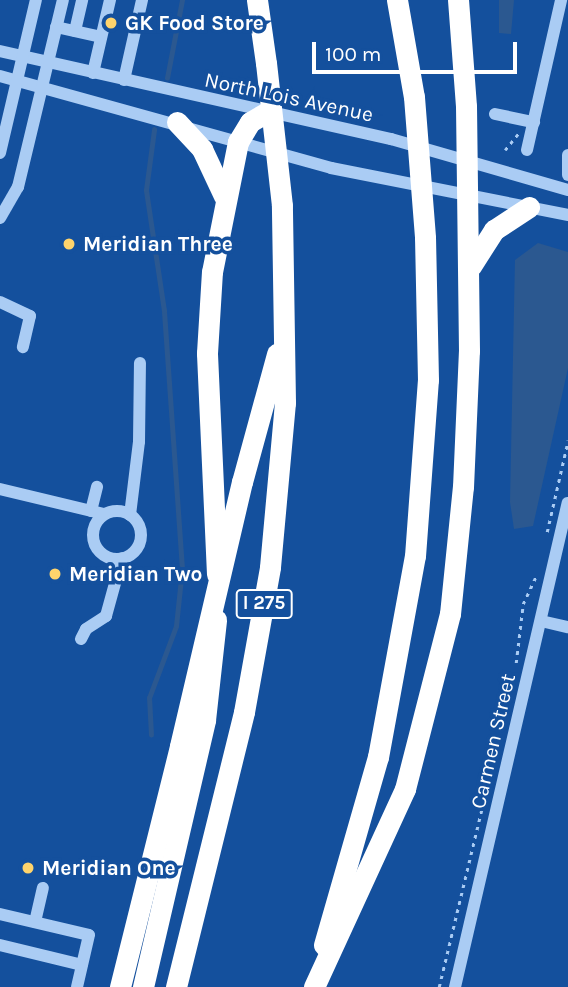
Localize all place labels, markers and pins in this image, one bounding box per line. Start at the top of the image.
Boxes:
place label: GK Food Store [125,10,264,36]
marker: GK Food Store [103,15,119,31]
place label: Meridian Three [83,231,233,257]
marker: Meridian Three [61,236,77,252]
place label: Meridian Two [69,561,202,587]
marker: Meridian Two [47,566,63,582]
place label: Meridian One [42,855,176,881]
marker: Meridian One [20,860,36,876]

